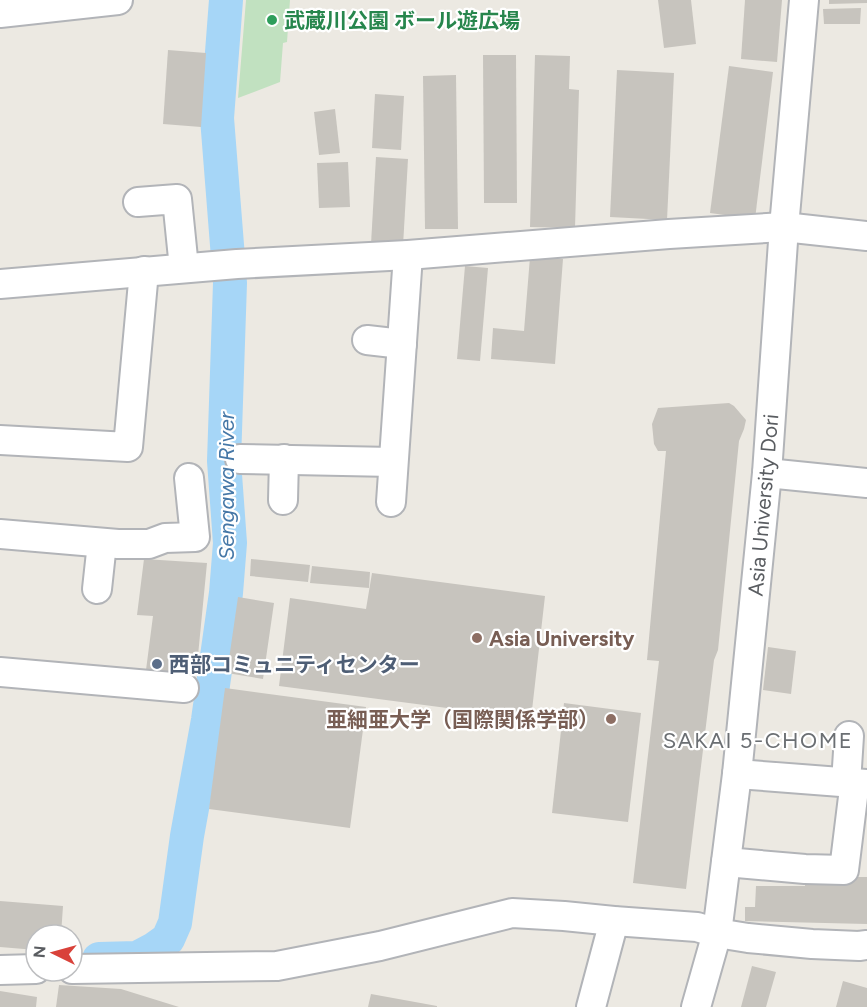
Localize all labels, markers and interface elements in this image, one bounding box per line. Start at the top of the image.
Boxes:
place label: 武蔵川公園 ボール遊広場 [284,8,520,33]
marker: 武蔵川公園 ボール遊広場 [265,13,279,27]
water label: Sengawa River [213,410,240,560]
street label: Asia University Dori [743,413,783,597]
place label: Asia University [489,626,635,651]
marker: Asia University [470,631,484,645]
place label: 西部コミュニティセンター [169,652,420,677]
marker: 西部コミュニティセンター [150,657,164,671]
place label: 亜細亜大学（国際関係学部） [326,707,599,732]
marker: 亜細亜大学（国際関係学部） [604,712,618,726]
district label: SAKAI 5-CHOME [663,727,853,754]
north arrow [24,923,84,983]
text: N [30,945,50,959]

